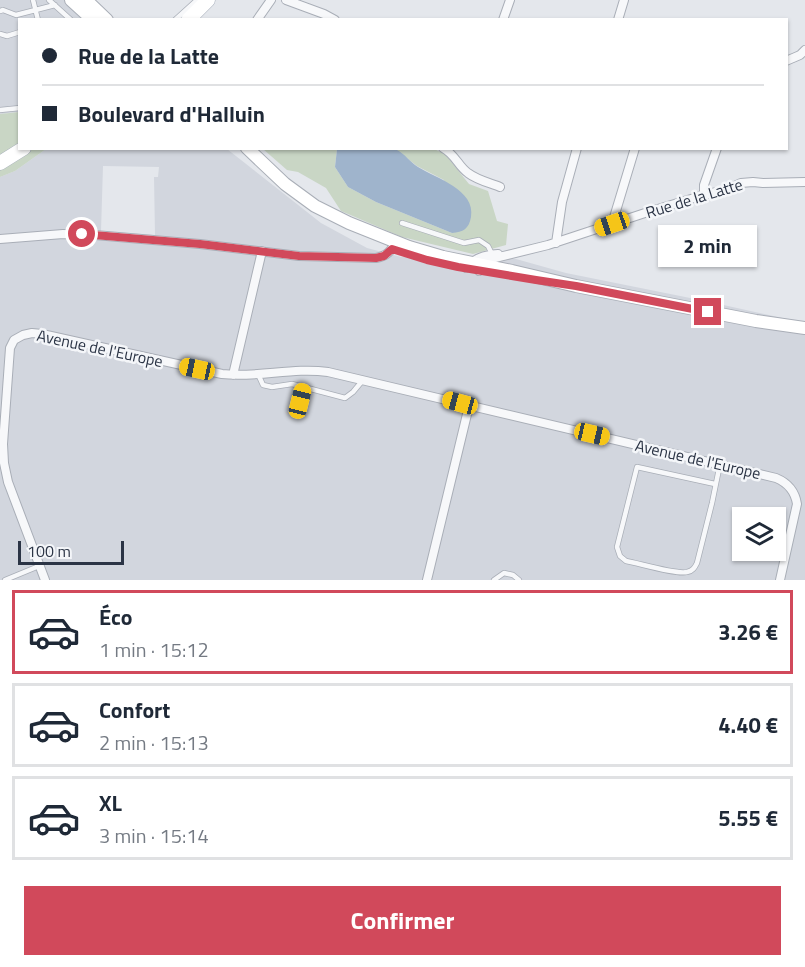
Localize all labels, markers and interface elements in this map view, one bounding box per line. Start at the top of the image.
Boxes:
text: Rue de la Latte [78,39,219,73]
text: Boulevard d'Halluin [78,97,265,131]
street label: Rue de la Latte [643,172,745,224]
car [592,210,632,238]
route start [68,220,95,247]
callout: 2 min [658,225,758,267]
text: 2 min [683,230,732,261]
route end [694,298,721,325]
street label: Avenue de l'Europe [35,323,165,373]
car [178,356,216,382]
car [287,381,313,421]
car [440,390,480,416]
car [572,421,612,447]
street label: Avenue de l'Europe [633,433,763,485]
map controls [732,507,786,561]
button: layers [732,507,786,561]
scale bar [18,538,124,566]
text: 100 m [27,539,71,563]
text: Éco [99,600,132,634]
icon: car [27,605,81,659]
text: 3.26 € [718,615,778,649]
text: 1 min · 15:12 [99,634,209,665]
text: Confort [99,693,170,727]
icon: car [27,698,81,752]
text: 4.40 € [718,708,778,742]
text: 2 min · 15:13 [99,727,209,758]
text: XL [99,786,122,820]
icon: car [27,791,81,845]
text: 5.55 € [718,801,778,835]
text: 3 min · 15:14 [99,820,209,851]
button: Confirmer [24,886,781,955]

